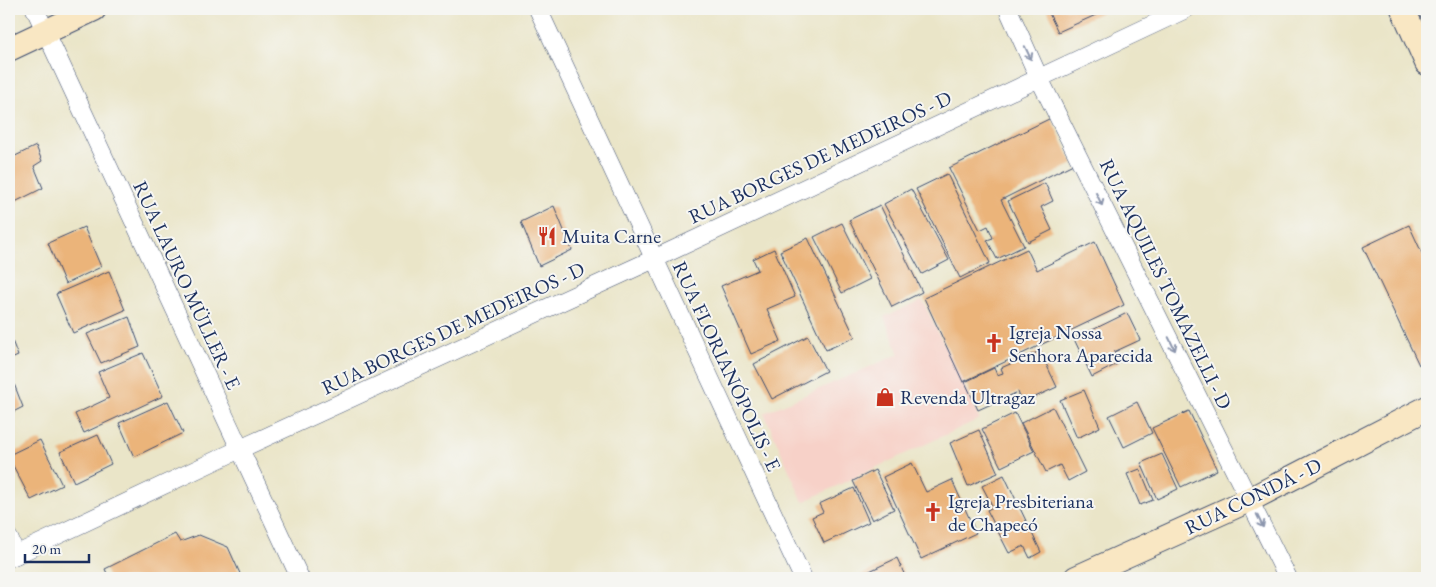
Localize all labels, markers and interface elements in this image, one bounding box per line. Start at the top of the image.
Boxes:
one-way arrow [1024,45,1033,60]
street label: RUA BORGES DE MEDEIROS - D [684,84,956,230]
street label: RUA AQUILES TOMAZELLI - D [1094,155,1238,413]
street label: RUA LAURO MÜLLER - E [127,177,247,393]
one-way arrow [1095,191,1105,206]
place label: Muita Carne [562,223,661,249]
restaurant icon: Muita Carne [536,225,558,247]
street label: RUA BORGES DE MEDEIROS - D [317,255,589,401]
street label: RUA FLORIANÓPOLIS - E [667,257,787,475]
place label: Igreja Nossa Senhora Aparecida [1009,319,1153,368]
church icon: Igreja Nossa Senhora Aparecida [983,332,1005,354]
one-way arrow [1167,337,1177,352]
place label: Revenda Ultragaz [900,384,1036,410]
shop icon: Revenda Ultragaz [874,386,896,408]
street label: RUA CONDÁ - D [1180,452,1326,540]
place label: Igreja Presbiteriana de Chapecó [948,488,1094,537]
church icon: Igreja Presbiteriana de Chapecó [922,501,944,523]
one-way arrow [1255,513,1265,528]
scale bar [25,532,89,564]
text: 20 m [32,539,61,558]

